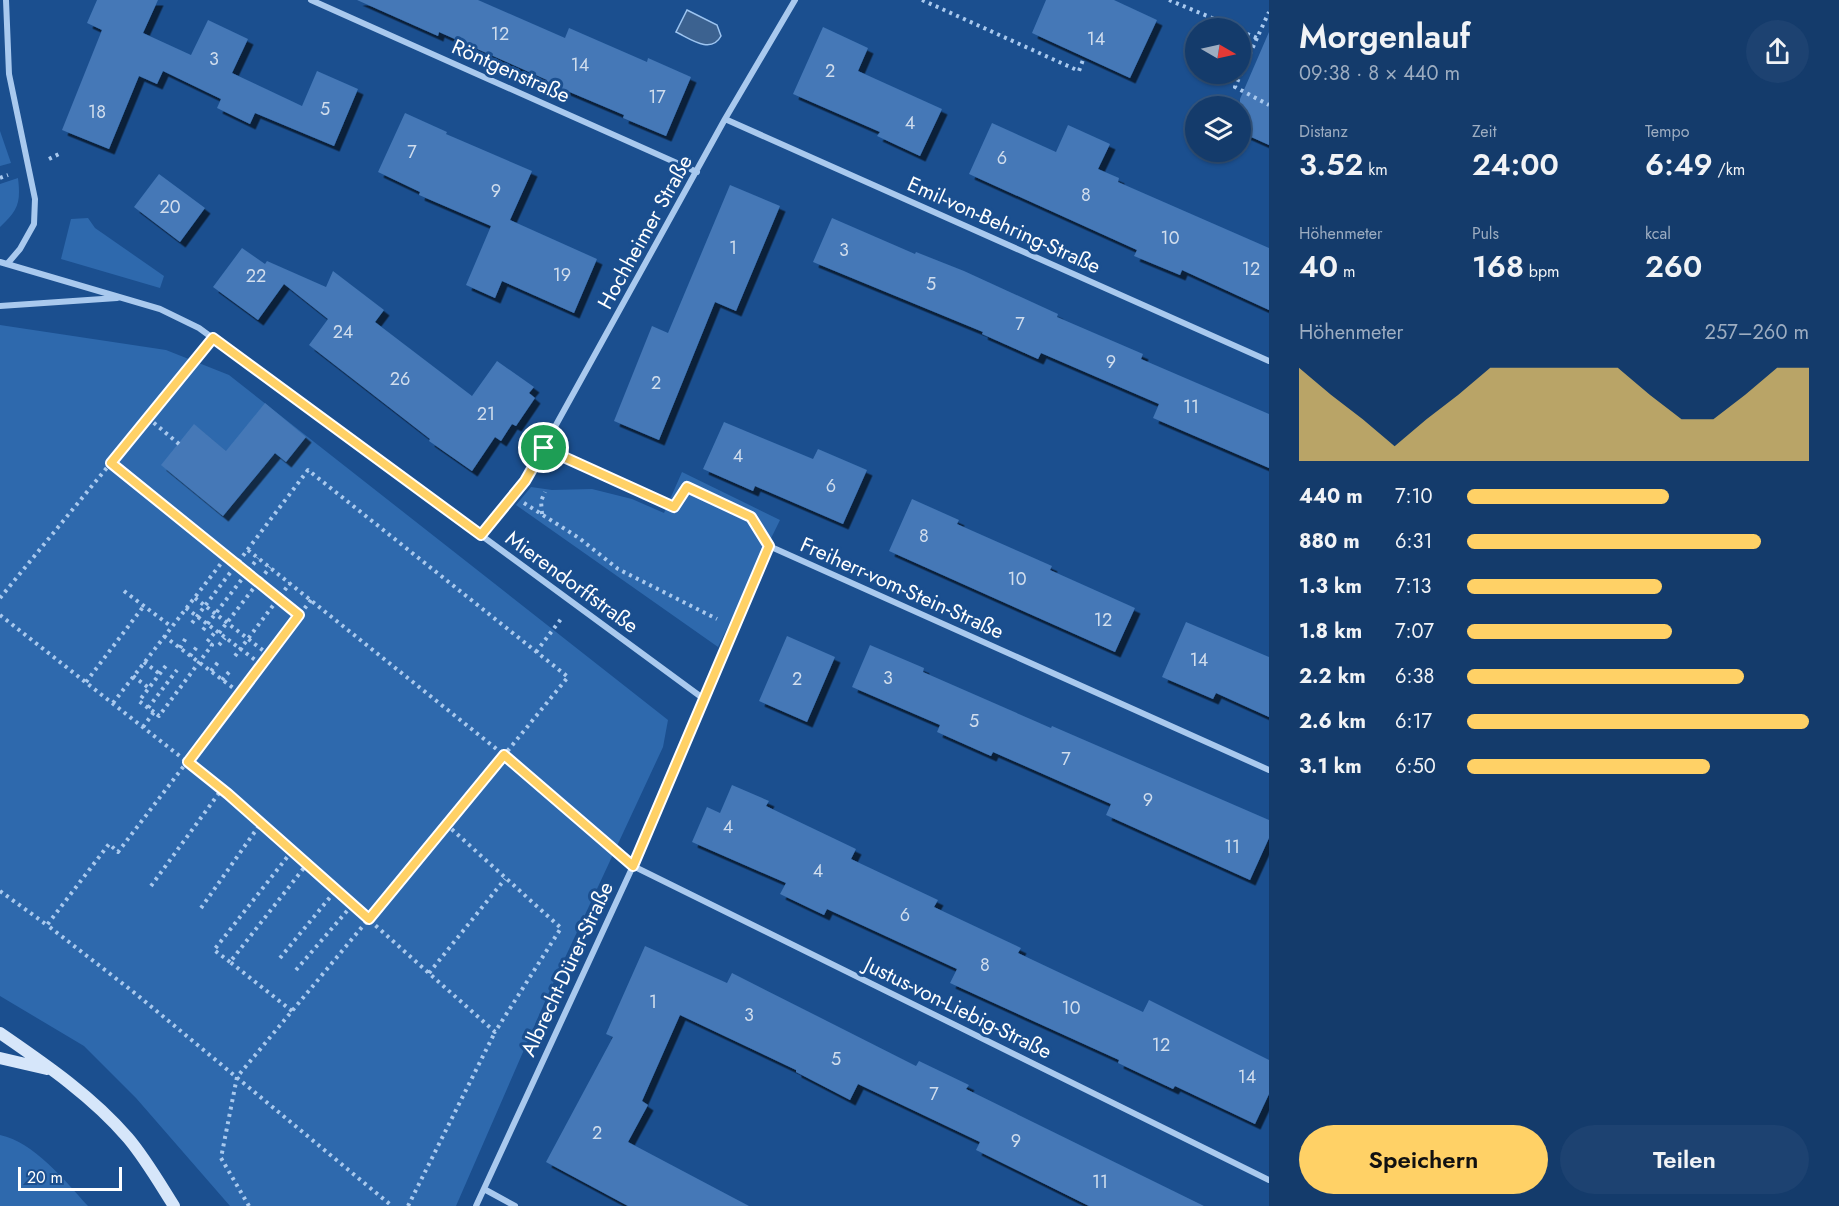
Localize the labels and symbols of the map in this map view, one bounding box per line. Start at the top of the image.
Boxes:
north arrow [1185,18,1251,84]
house number: 12 [491,21,509,47]
house number: 14 [1087,26,1105,52]
street label: Röntgenstraße [447,32,575,111]
house number: 3 [209,46,219,72]
house number: 14 [571,52,589,78]
house number: 2 [825,58,835,84]
house number: 17 [648,84,666,110]
house number: 5 [320,96,330,122]
house number: 18 [88,99,106,125]
house number: 4 [905,110,915,136]
house number: 7 [407,139,417,165]
house number: 6 [997,145,1007,171]
street label: Hochheimer Straße [590,149,700,315]
street label: Emil-von-Behring-Straße [903,169,1106,281]
house number: 9 [491,178,501,204]
house number: 8 [1081,182,1091,208]
house number: 20 [159,194,181,220]
house number: 10 [1161,225,1180,251]
house number: 1 [729,235,737,261]
house number: 3 [839,237,849,263]
house number: 12 [1242,256,1260,282]
house number: 19 [553,262,571,288]
house number: 22 [246,263,266,289]
house number: 5 [926,271,936,297]
house number: 7 [1015,311,1025,337]
house number: 24 [333,319,353,345]
house number: 9 [1106,349,1116,375]
house number: 26 [390,366,410,392]
house number: 2 [651,370,661,396]
house number: 11 [1183,394,1199,420]
house number: 21 [477,401,495,427]
pin [518,422,569,473]
house number: 4 [733,443,743,469]
house number: 6 [826,473,836,499]
street label: Mierendorffstraße [499,523,645,641]
house number: 8 [919,523,929,549]
street label: Freiherr-vom-Stein-Straße [795,530,1009,646]
house number: 10 [1008,566,1027,592]
house number: 12 [1094,607,1112,633]
house number: 14 [1190,647,1208,673]
house number: 3 [883,665,893,691]
house number: 2 [792,666,802,692]
house number: 5 [969,708,979,734]
house number: 7 [1061,746,1071,772]
house number: 9 [1143,787,1153,813]
house number: 4 [723,814,733,840]
house number: 11 [1224,834,1240,860]
house number: 4 [813,858,823,884]
street label: Albrecht-Dürer-Straße [513,876,621,1061]
house number: 6 [900,902,910,928]
street label: Justus-von-Liebig-Straße [856,948,1057,1067]
house number: 8 [980,952,990,978]
house number: 1 [649,989,657,1015]
house number: 10 [1062,995,1081,1021]
house number: 3 [744,1002,754,1028]
house number: 12 [1152,1032,1170,1058]
house number: 5 [831,1046,841,1072]
house number: 14 [1238,1064,1256,1090]
house number: 7 [929,1081,939,1107]
house number: 2 [592,1120,602,1146]
house number: 9 [1011,1128,1021,1154]
scale bar [18,1164,122,1192]
house number: 11 [1092,1169,1108,1195]

